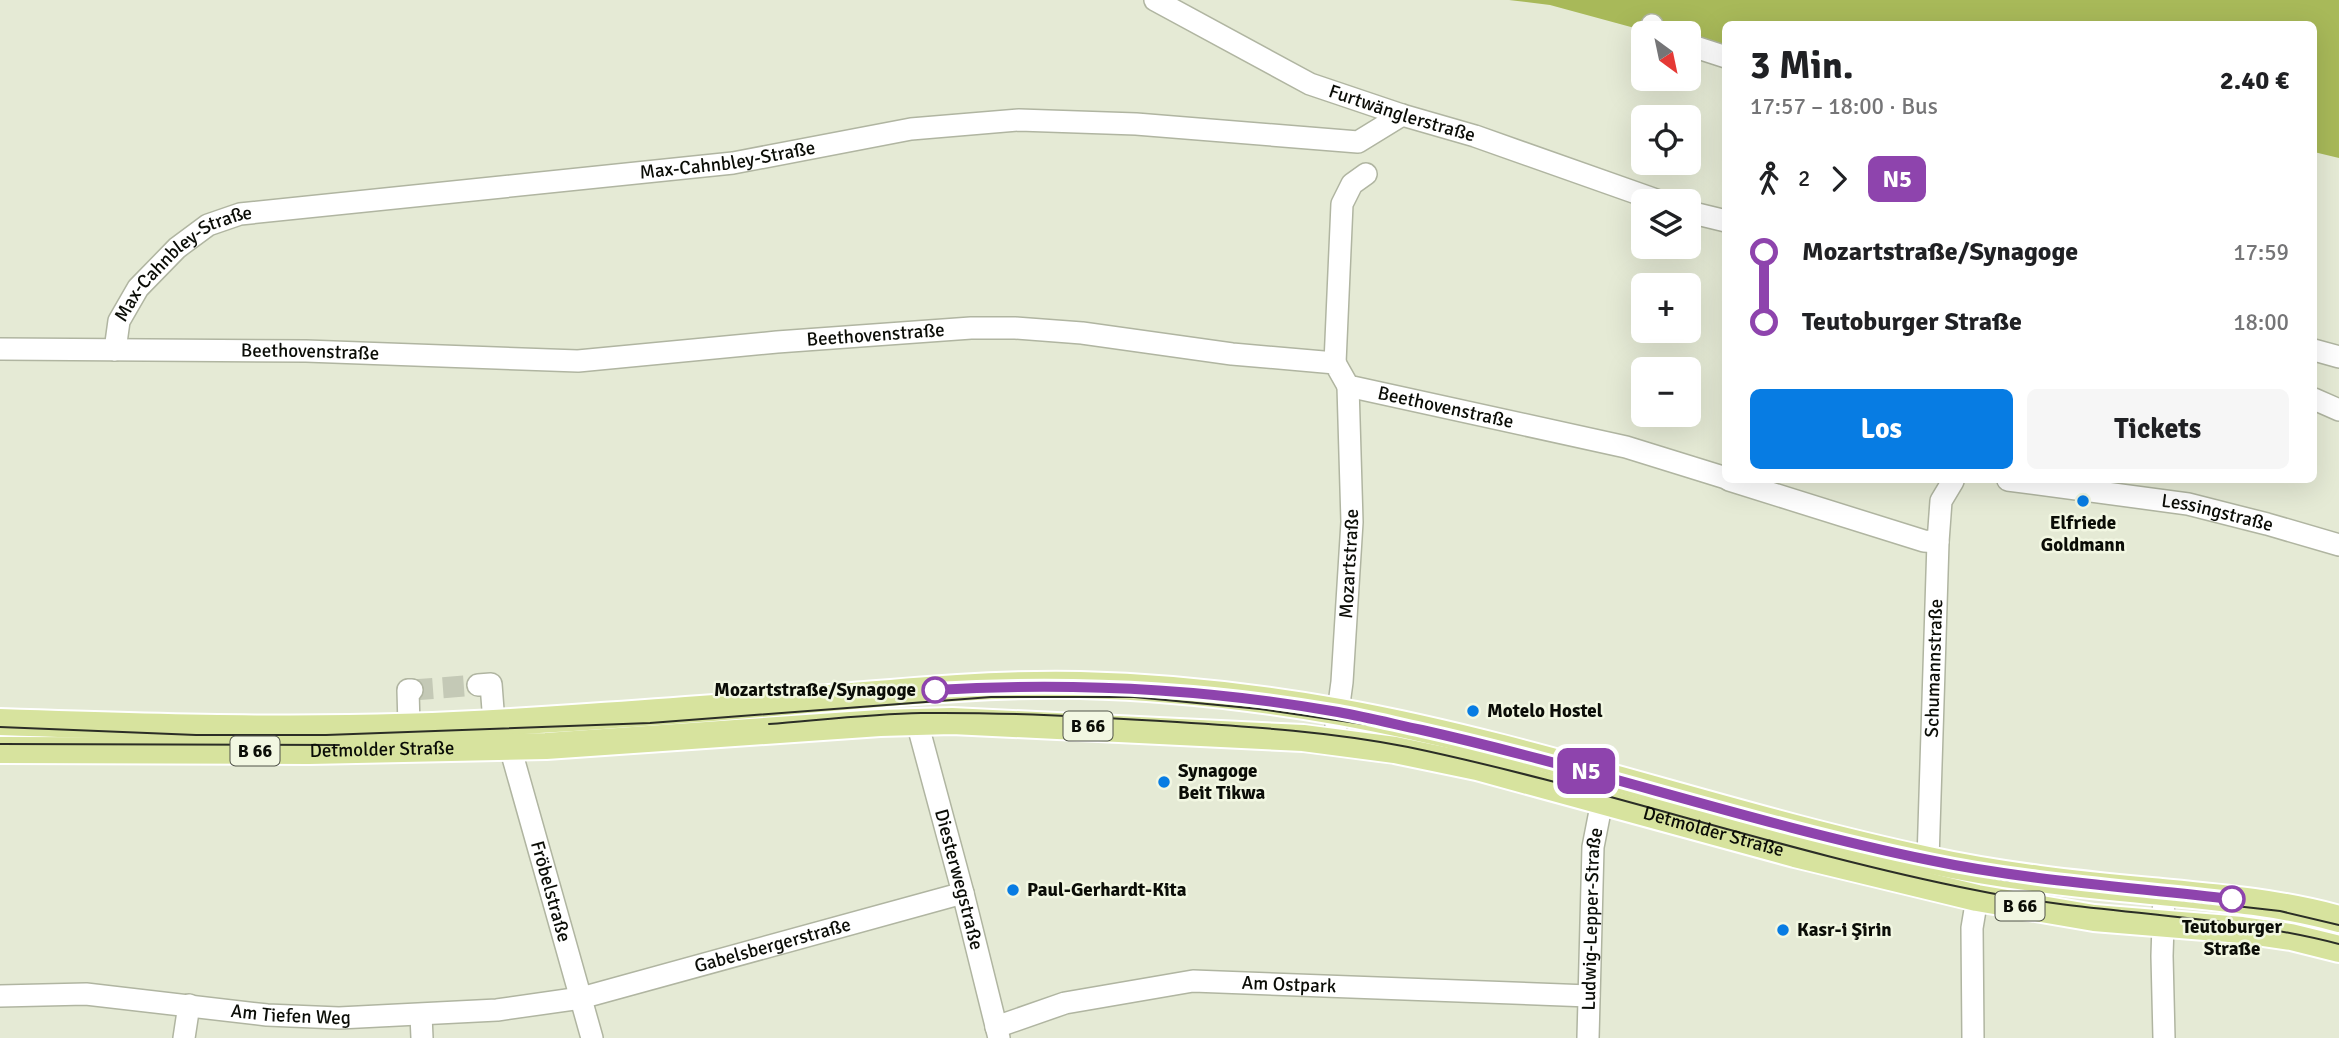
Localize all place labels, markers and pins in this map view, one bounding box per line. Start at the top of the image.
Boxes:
marker: Elfriede Goldmann [2075,493,2091,509]
place label: Elfriede Goldmann [2041,511,2125,557]
marker: Mozartstraße/Synagoge [922,677,948,703]
place label: Mozartstraße/Synagoge [714,678,916,702]
place label: Motelo Hostel [1487,699,1603,723]
marker: Motelo Hostel [1465,703,1481,719]
place label: Synagoge Beit Tikwa [1178,759,1266,805]
marker: Synagoge Beit Tikwa [1156,774,1172,790]
place label: Paul-Gerhardt-Kita [1027,878,1187,902]
marker: Paul-Gerhardt-Kita [1005,882,1021,898]
marker: Teutoburger Straße [2219,886,2245,912]
place label: Teutoburger Straße [2182,915,2282,961]
place label: Kasr-i Şirin [1797,918,1892,942]
marker: Kasr-i Şirin [1775,922,1791,938]

